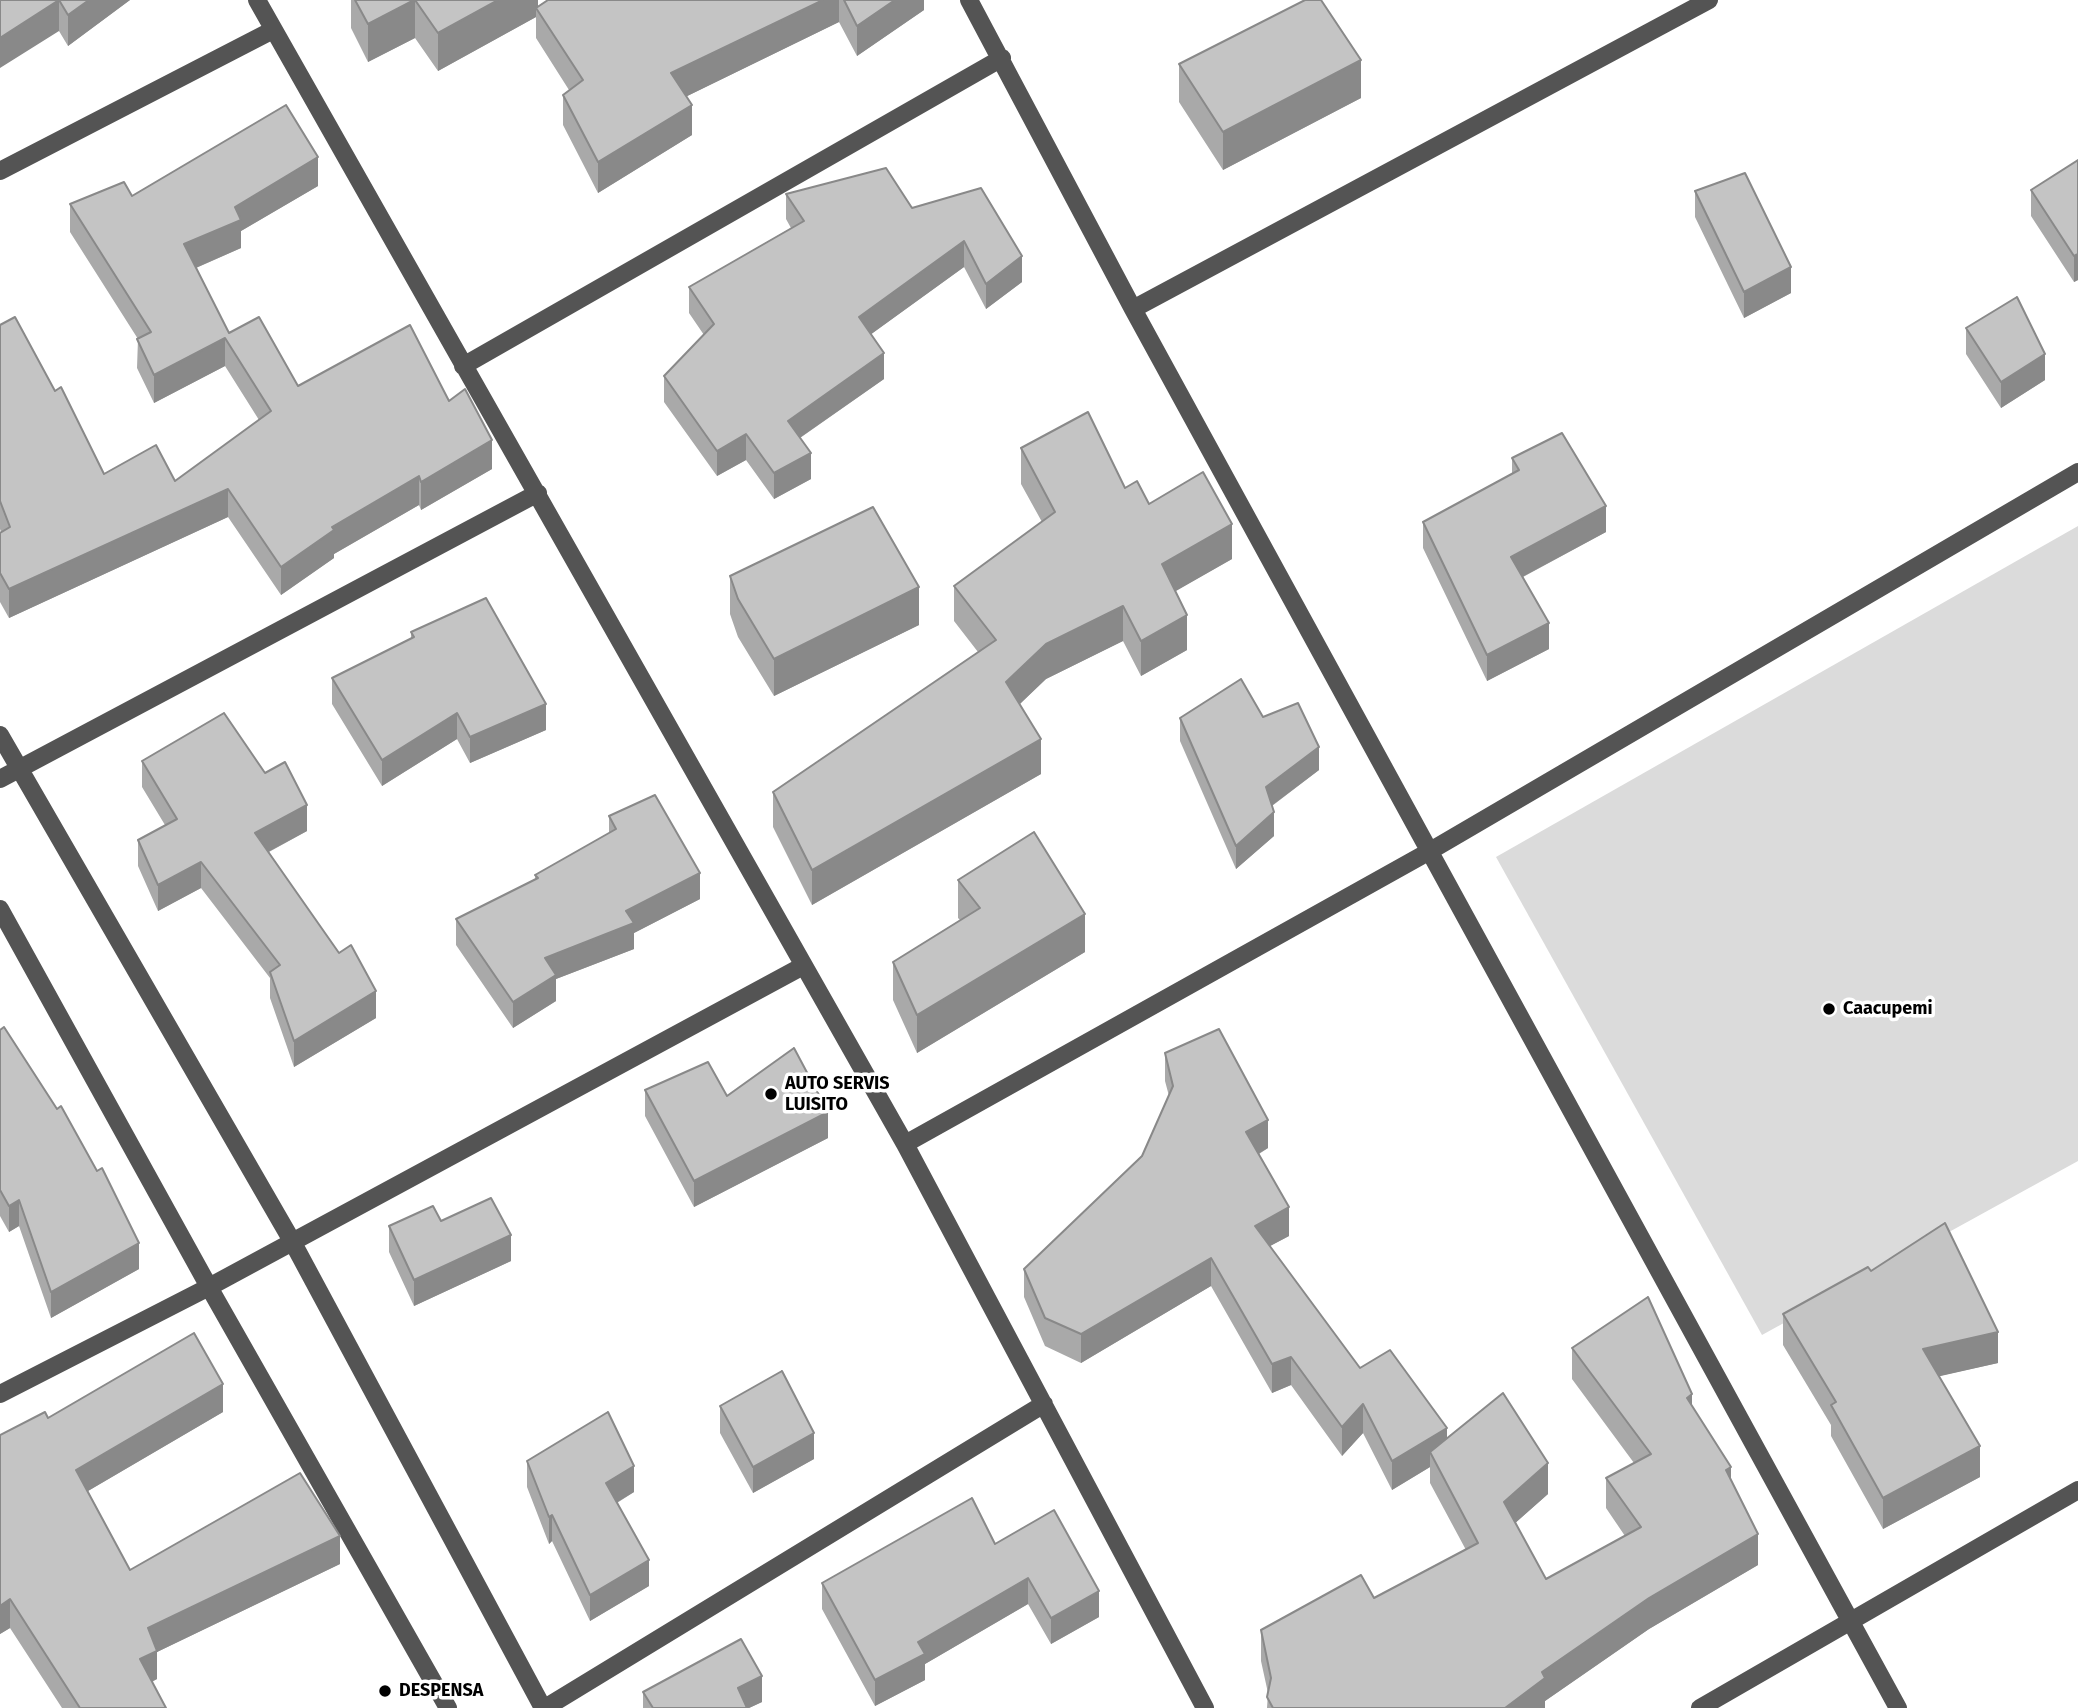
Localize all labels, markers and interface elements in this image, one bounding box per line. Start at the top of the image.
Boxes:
place label: Caacupemi [1843,998,1933,1020]
marker: Caacupemi [1821,1001,1837,1017]
place label: AUTO SERVIS LUISITO [785,1073,889,1116]
marker: AUTO SERVIS LUISITO [763,1086,779,1102]
place label: DESPENSA [399,1680,483,1702]
marker: DESPENSA [377,1683,393,1699]

